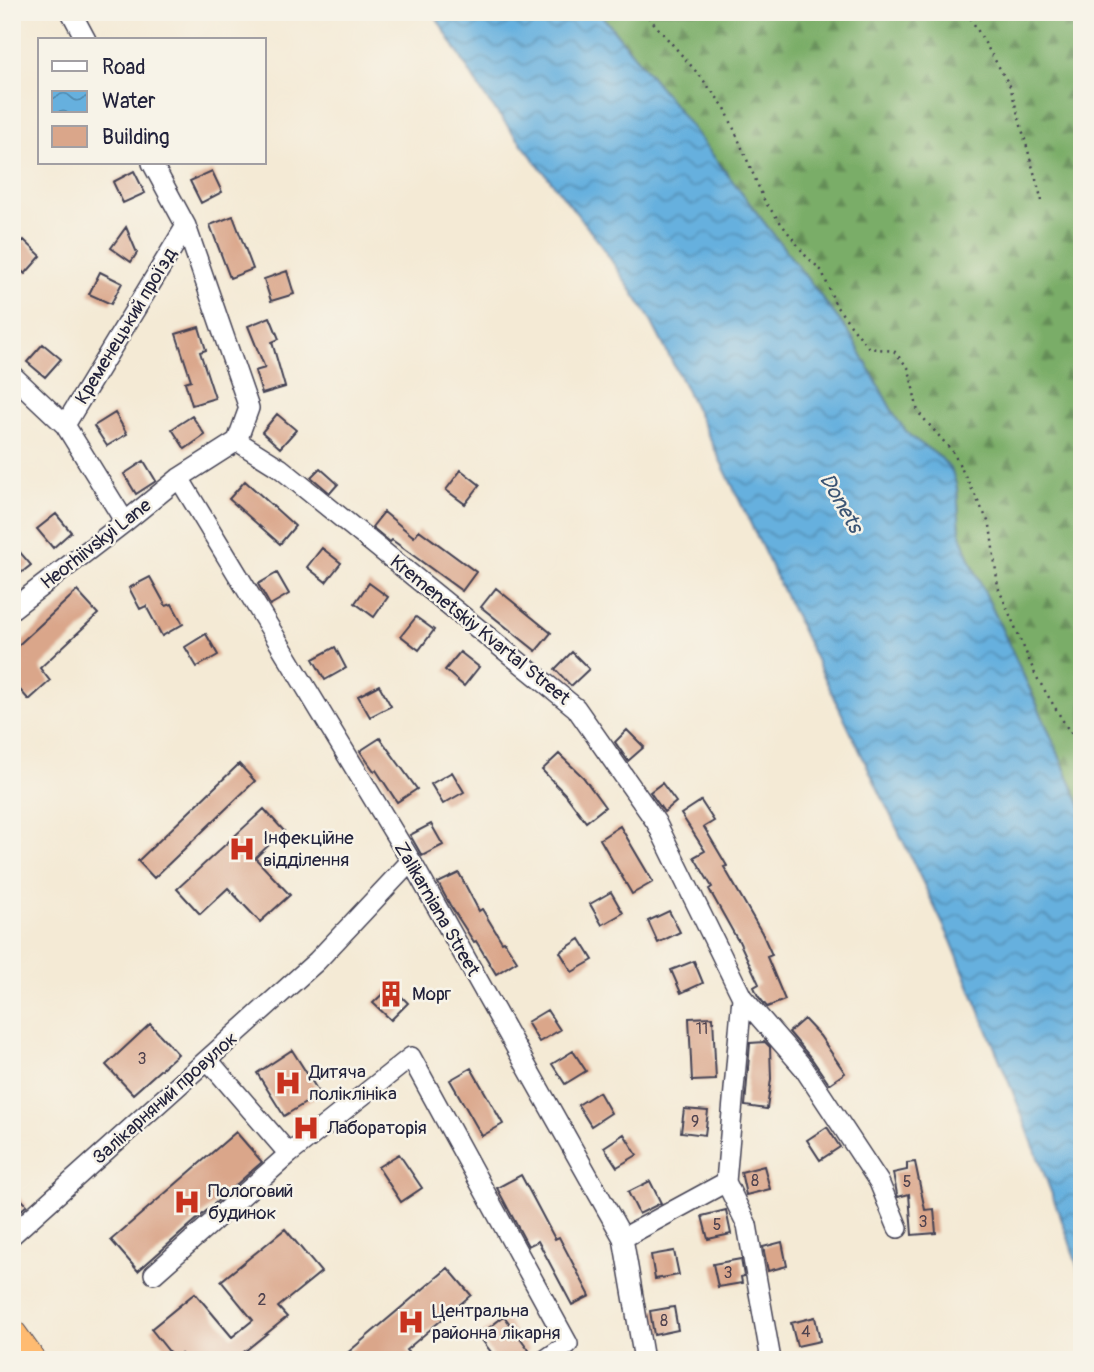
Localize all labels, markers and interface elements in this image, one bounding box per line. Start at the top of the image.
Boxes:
legend [38,38,266,164]
text: Road [102,54,146,81]
text: Water [102,88,156,115]
text: Building [102,124,169,151]
street label: Кременецький проїзд [70,243,182,408]
water label: Donets [813,468,870,540]
street label: Heorhiivskyi Lane [36,493,157,595]
street label: Kremenetskiy Kvartal Street [385,550,575,710]
place label: Інфекційне відділення [263,826,354,872]
hospital icon: Інфекційне відділення [227,834,257,864]
street label: Zalikarniana Street [389,838,485,981]
building icon: Морг [376,979,406,1009]
place label: Морг [412,982,452,1006]
house number: 11 [696,1019,708,1039]
street label: Залікарняний провулок [87,1026,243,1170]
house number: 3 [138,1049,147,1069]
place label: Дитяча поліклініка [308,1060,397,1106]
hospital icon: Дитяча поліклініка [273,1068,303,1098]
house number: 9 [691,1112,699,1132]
hospital icon: Лабораторія [291,1113,321,1143]
place label: Лабораторія [326,1116,427,1140]
house number: 8 [751,1171,759,1191]
house number: 5 [903,1172,911,1192]
place label: Пологовий будинок [208,1179,293,1225]
hospital icon: Пологовий будинок [172,1187,202,1217]
house number: 3 [919,1212,928,1232]
house number: 5 [713,1215,721,1235]
house number: 3 [724,1263,733,1283]
house number: 2 [258,1290,267,1310]
place label: Центральна районна лікарня [432,1299,561,1345]
hospital icon: Центральна районна лікарня [396,1307,426,1337]
house number: 8 [660,1311,668,1331]
house number: 4 [801,1322,811,1342]

